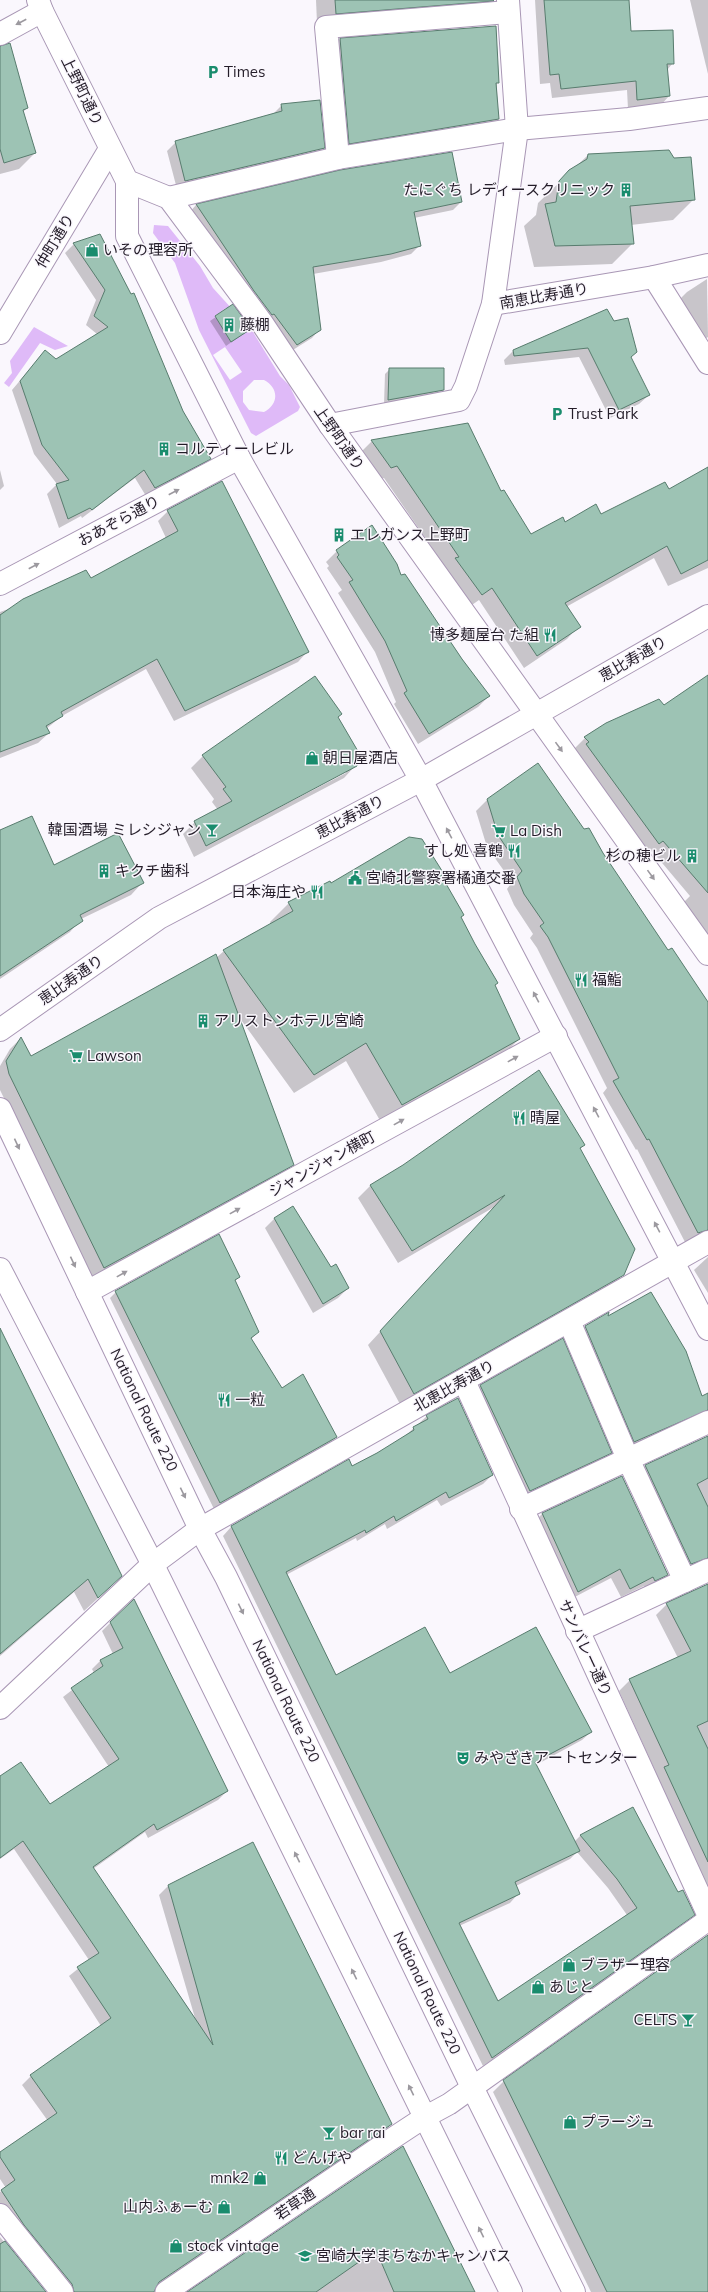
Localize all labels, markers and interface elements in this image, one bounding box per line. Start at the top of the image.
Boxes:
one-way arrow [15,19,27,26]
street label: 上野町通り [57,53,107,129]
place label: Times [224,62,265,81]
parking icon: Times [205,64,221,80]
place label: たにぐち レディースクリニック [403,180,615,199]
building icon: たにぐち レディースクリニック [618,182,634,198]
street label: 仲町通り [31,210,78,271]
place label: いその理容所 [103,240,193,259]
shop icon: いその理容所 [84,242,100,258]
street label: 南恵比寿通り [498,278,590,313]
place label: 藤棚 [240,315,270,334]
building icon: 藤棚 [221,317,237,333]
street label: 上野町通り [310,402,369,474]
place label: Trust Park [568,404,638,423]
parking icon: Trust Park [549,406,565,422]
place label: コルティーレビル [175,439,294,458]
building icon: コルティーレビル [156,441,172,457]
one-way arrow [168,489,180,496]
street label: おあぞら通り [75,491,163,550]
place label: エレガンス上野町 [350,525,470,544]
building icon: エレガンス上野町 [331,527,347,543]
one-way arrow [29,563,40,569]
place label: 博多麺屋台 た組 [430,625,539,644]
restaurant icon: 博多麺屋台 た組 [542,627,558,643]
street label: 恵比寿通り [596,632,670,686]
one-way arrow [555,741,563,752]
place label: 朝日屋酒店 [323,748,398,767]
shop icon: 朝日屋酒店 [304,750,320,766]
street label: 恵比寿通り [312,791,387,843]
place label: 韓国酒場 ミレシジャン [48,820,201,839]
place label: La Dish [510,821,562,840]
bar icon: 韓国酒場 ミレシジャン [204,822,220,838]
supermarket icon: La Dish [491,823,507,839]
one-way arrow [446,827,452,838]
place label: すし処 喜鶴 [424,841,503,860]
restaurant icon: すし処 喜鶴 [506,843,522,859]
place label: 杉の穂ビル [606,846,681,865]
building icon: 杉の穂ビル [684,848,700,864]
place label: キクチ歯科 [115,861,190,880]
building icon: キクチ歯科 [96,863,112,879]
place label: 宮崎北警察署橘通交番 [366,868,516,887]
one-way arrow [647,869,655,880]
public building icon: 宮崎北警察署橘通交番 [347,870,363,886]
place label: 日本海庄や [231,882,306,901]
restaurant icon: 日本海庄や [309,884,325,900]
street label: 恵比寿通り [35,950,107,1009]
place label: 福鮨 [592,970,622,989]
restaurant icon: 福鮨 [573,972,589,988]
one-way arrow [532,991,539,1003]
place label: アリストンホテル宮崎 [214,1011,364,1030]
building icon: アリストンホテル宮崎 [195,1013,211,1029]
place label: Lawson [87,1046,142,1065]
supermarket icon: Lawson [68,1048,84,1064]
one-way arrow [507,1056,519,1063]
one-way arrow [593,1106,599,1118]
place label: 晴屋 [530,1108,560,1127]
restaurant icon: 晴屋 [511,1110,527,1126]
one-way arrow [393,1118,404,1125]
street label: ジャンジャン横町 [265,1127,378,1201]
one-way arrow [14,1139,20,1150]
one-way arrow [230,1208,241,1214]
one-way arrow [653,1222,660,1233]
one-way arrow [70,1256,76,1267]
one-way arrow [116,1270,127,1277]
street label: National Route 220 [106,1345,182,1474]
street label: 北恵比寿通り [410,1355,498,1416]
place label: 一粒 [235,1390,265,1409]
restaurant icon: 一粒 [216,1392,232,1408]
one-way arrow [180,1487,186,1498]
street label: サンバレー通り [555,1596,616,1699]
one-way arrow [238,1603,244,1615]
street label: National Route 220 [248,1636,324,1765]
place label: みやざきアートセンター [474,1748,638,1767]
theatre icon: みやざきアートセンター [455,1750,471,1766]
one-way arrow [294,1851,300,1863]
street label: National Route 220 [389,1928,465,2057]
place label: ブラザー理容 [580,1955,670,1974]
shop icon: ブラザー理容 [561,1957,577,1973]
one-way arrow [351,1968,357,1979]
place label: あじと [549,1977,594,1996]
shop icon: あじと [530,1979,546,1995]
place label: CELTS [634,2010,677,2029]
bar icon: CELTS [680,2012,696,2028]
one-way arrow [408,2085,414,2096]
place label: プラージュ [581,2112,655,2131]
shop icon: プラージュ [562,2114,578,2130]
place label: bar rai [340,2123,385,2142]
bar icon: bar rai [321,2125,337,2141]
place label: どんげや [292,2148,352,2167]
restaurant icon: どんげや [273,2150,289,2166]
place label: mnk2 [210,2168,249,2187]
shop icon: mnk2 [252,2170,268,2186]
street label: 若草通 [271,2183,319,2224]
place label: 山内ふぁーむ [123,2197,213,2216]
shop icon: 山内ふぁーむ [216,2199,232,2215]
one-way arrow [478,2226,485,2238]
place label: stock vintage [187,2236,279,2255]
shop icon: stock vintage [168,2238,184,2254]
place label: 宮崎大学まちなかキャンパス [316,2246,511,2265]
school or university icon: 宮崎大学まちなかキャンパス [297,2248,313,2264]

